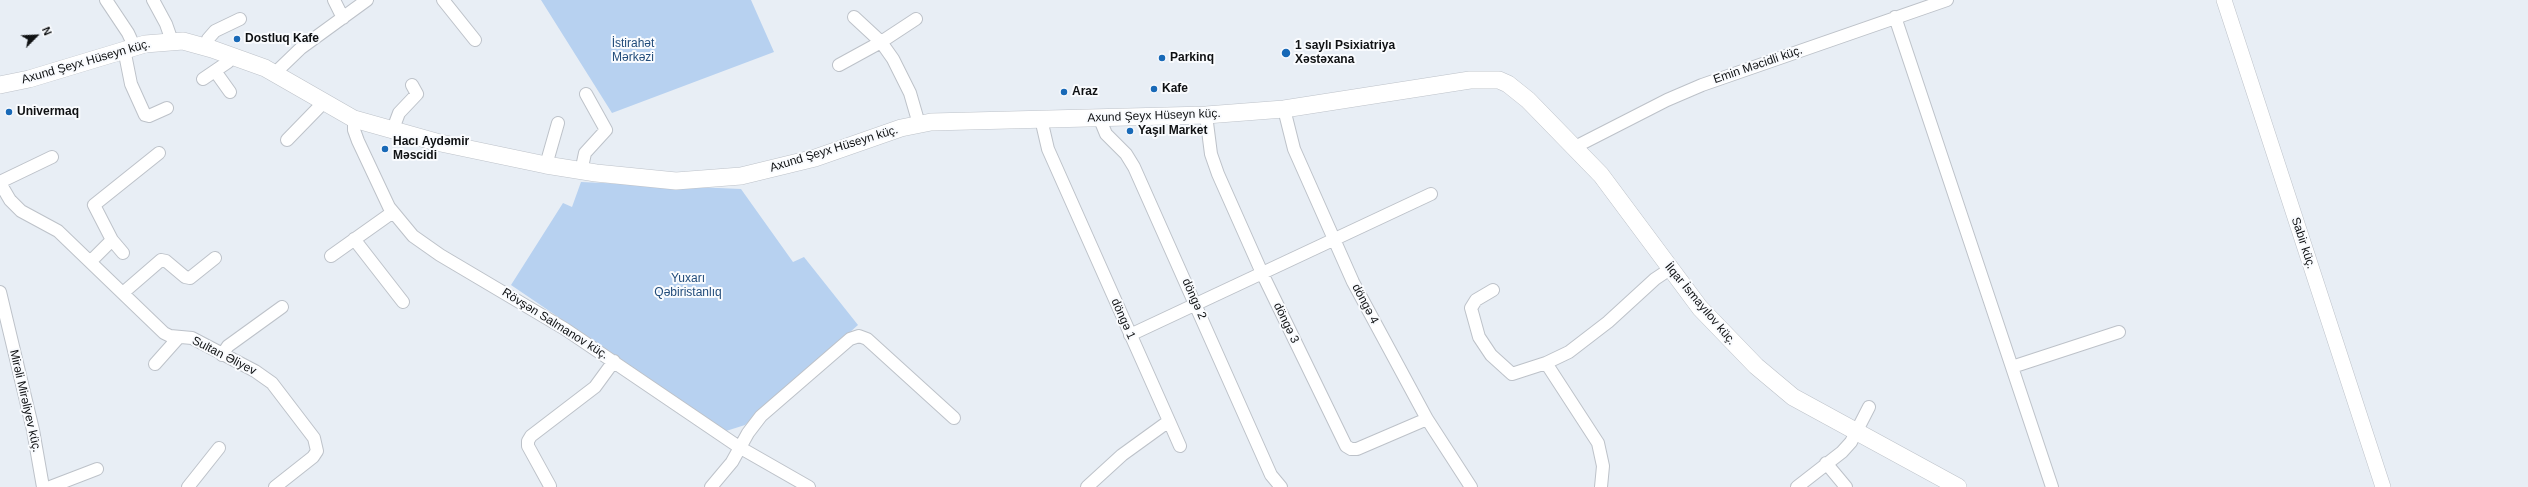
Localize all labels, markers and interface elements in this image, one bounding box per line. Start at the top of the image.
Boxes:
north arrow [16,16,56,56]
text: N [40,25,54,37]
place label: Dostluq Kafe [245,32,319,46]
marker: Dostluq Kafe [232,34,242,44]
street label: Axund Şeyx Hüseyn küç. [20,37,152,87]
park label: İstirahət Mərkəzi [612,37,654,65]
place label: 1 saylı Psixiatriya Xəstəxana [1295,39,1395,67]
street label: Emin Məcidli küç. [1712,43,1804,87]
marker: 1 saylı Psixiatriya Xəstəxana [1280,47,1292,59]
place label: Parkinq [1170,51,1214,65]
marker: Parkinq [1157,53,1167,63]
place label: Kafe [1162,82,1188,96]
marker: Kafe [1149,84,1159,94]
place label: Araz [1072,85,1098,99]
marker: Araz [1059,87,1069,97]
place label: Univermaq [17,105,79,119]
street label: Axund Şeyx Hüseyn küç. [1087,106,1221,126]
marker: Univermaq [4,107,14,117]
street label: Axund Şeyx Hüseyn küç. [768,123,900,175]
place label: Yaşıl Market [1138,124,1207,138]
marker: Yaşıl Market [1125,126,1135,136]
place label: Hacı Aydəmir Məscidi [393,135,469,163]
marker: Hacı Aydəmir Məscidi [380,144,390,154]
street label: Sabir küç. [2288,215,2318,271]
street label: İlqar İsmayılov küç. [1661,260,1739,348]
park label: Yuxarı Qəbiristanlıq [654,272,722,300]
street label: döngə 2 [1179,276,1209,322]
street label: döngə 4 [1348,281,1382,327]
street label: Rövşən Salmanov küç. [499,285,611,363]
street label: döngə 1 [1108,296,1138,342]
street label: döngə 3 [1270,300,1302,346]
street label: Sultan Əliyev [189,334,259,378]
street label: Mirəli Mirəliyev küç. [6,348,44,454]

